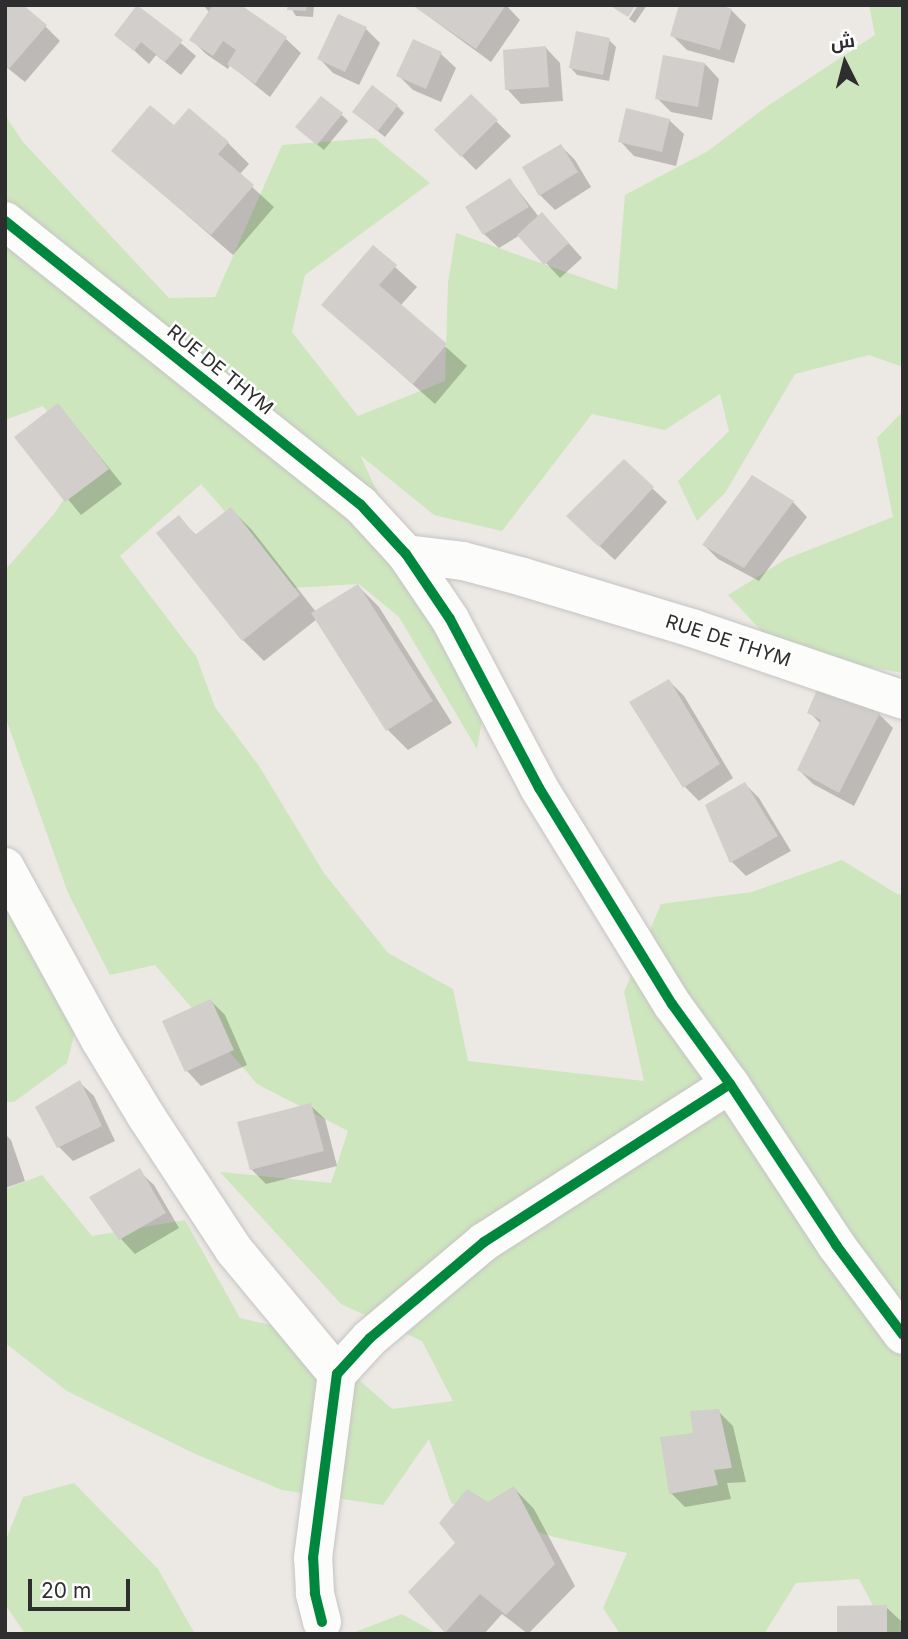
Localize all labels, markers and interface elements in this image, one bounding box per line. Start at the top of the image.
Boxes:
north arrow [810,28,880,98]
text: ش [829,29,856,54]
street label: RUE DE THYM [162,320,278,420]
street label: RUE DE THYM [663,610,793,672]
scale bar [32,1566,133,1610]
text: 20 m [41,1578,91,1603]

